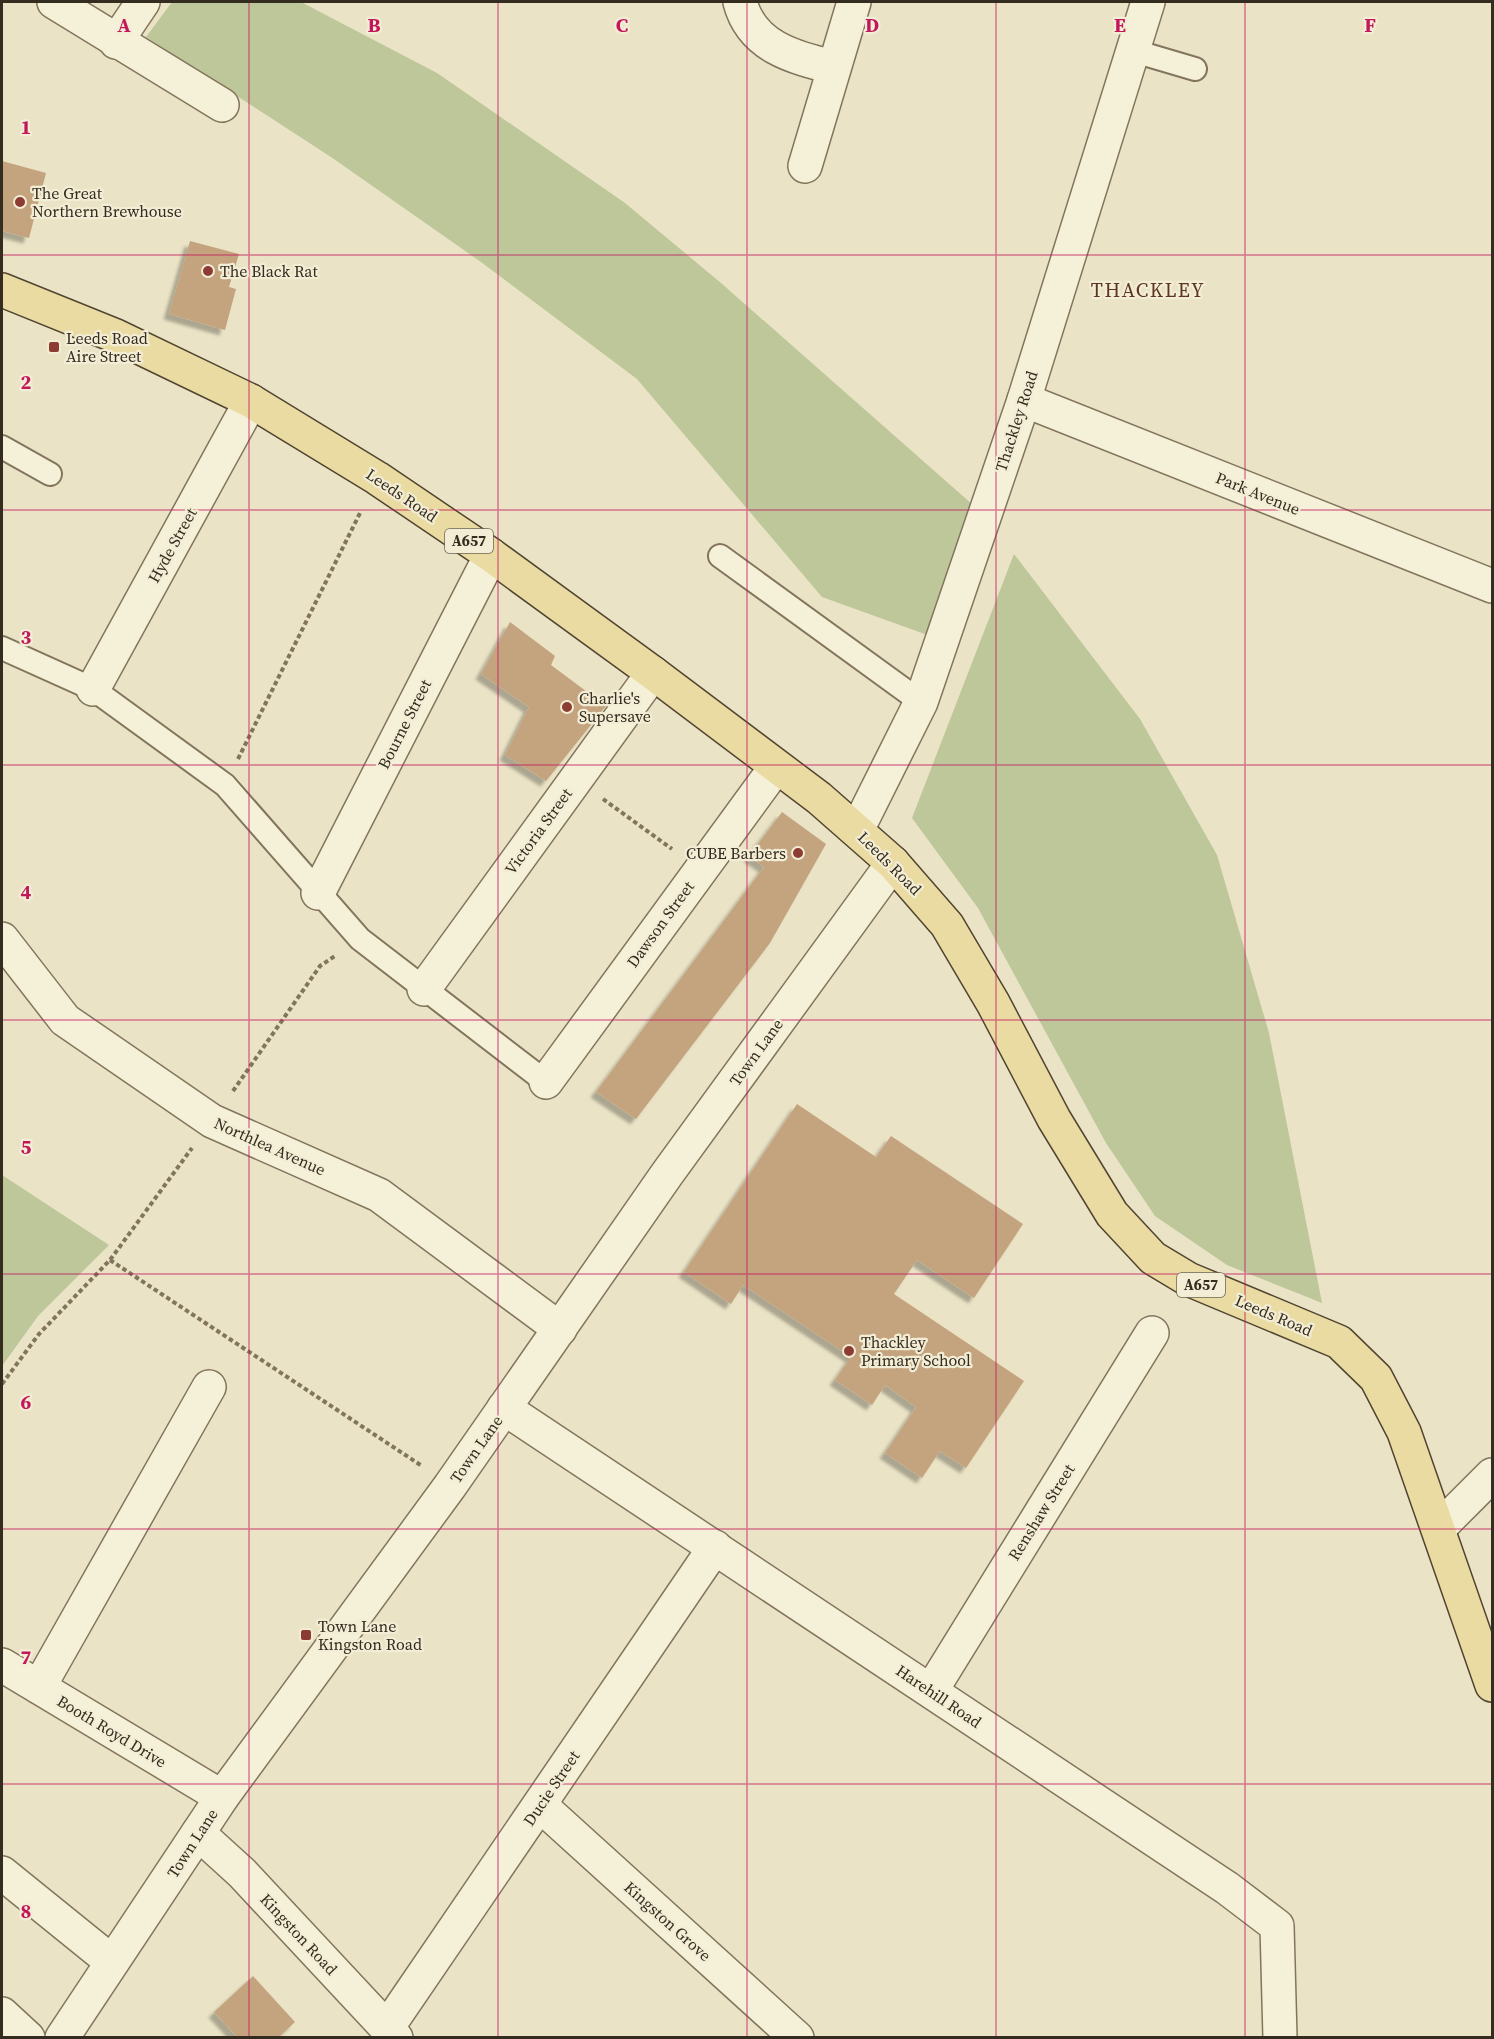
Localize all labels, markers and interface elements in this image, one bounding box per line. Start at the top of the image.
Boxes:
text: A [117,11,131,39]
text: B [367,11,381,39]
text: C [616,11,628,39]
text: D [865,11,879,39]
text: E [1114,11,1126,39]
text: F [1364,11,1376,39]
text: 1 [21,113,31,141]
place label: The Great Northern Brewhouse [32,182,182,222]
marker: The Great Northern Brewhouse [13,195,27,209]
place label: The Black Rat [220,260,318,282]
marker: The Black Rat [201,264,215,278]
district label: THACKLEY [1091,276,1205,304]
place label: Leeds Road Aire Street [66,327,148,367]
marker: Leeds Road Aire Street [47,340,61,354]
text: 2 [21,368,32,396]
street label: Thackley Road [989,368,1043,474]
street label: Leeds Road [362,463,442,527]
street label: Park Avenue [1213,466,1303,520]
street label: Hyde Street [142,503,202,586]
road number: A657 [445,529,493,553]
text: 3 [21,623,32,651]
street label: Bourne Street [372,675,436,773]
place label: Charlie's Supersave [579,687,651,727]
marker: Charlie's Supersave [560,700,574,714]
street label: Victoria Street [499,783,577,879]
street label: Leeds Road [853,826,927,900]
place label: CUBE Barbers [686,842,786,864]
marker: CUBE Barbers [791,846,805,860]
street label: Dawson Street [621,876,699,972]
text: 4 [21,878,32,906]
street label: Town Lane [724,1014,788,1090]
street label: Northlea Avenue [211,1112,329,1180]
text: 5 [21,1133,32,1161]
road number: A657 [1177,1273,1225,1297]
street label: Leeds Road [1232,1289,1316,1341]
place label: Thackley Primary School [861,1331,971,1371]
marker: Thackley Primary School [842,1344,856,1358]
text: 6 [21,1388,32,1416]
street label: Town Lane [444,1411,508,1487]
street label: Renshaw Street [1003,1459,1080,1564]
place label: Town Lane Kingston Road [318,1615,422,1655]
marker: Town Lane Kingston Road [299,1628,313,1642]
text: 7 [21,1643,32,1671]
street label: Harehill Road [892,1659,986,1733]
street label: Booth Royd Drive [53,1690,171,1772]
street label: Ducie Street [518,1745,585,1830]
street label: Town Lane [161,1804,223,1882]
street label: Kingston Grove [620,1876,716,1966]
street label: Kingston Road [255,1888,343,1980]
text: 8 [21,1897,31,1925]

